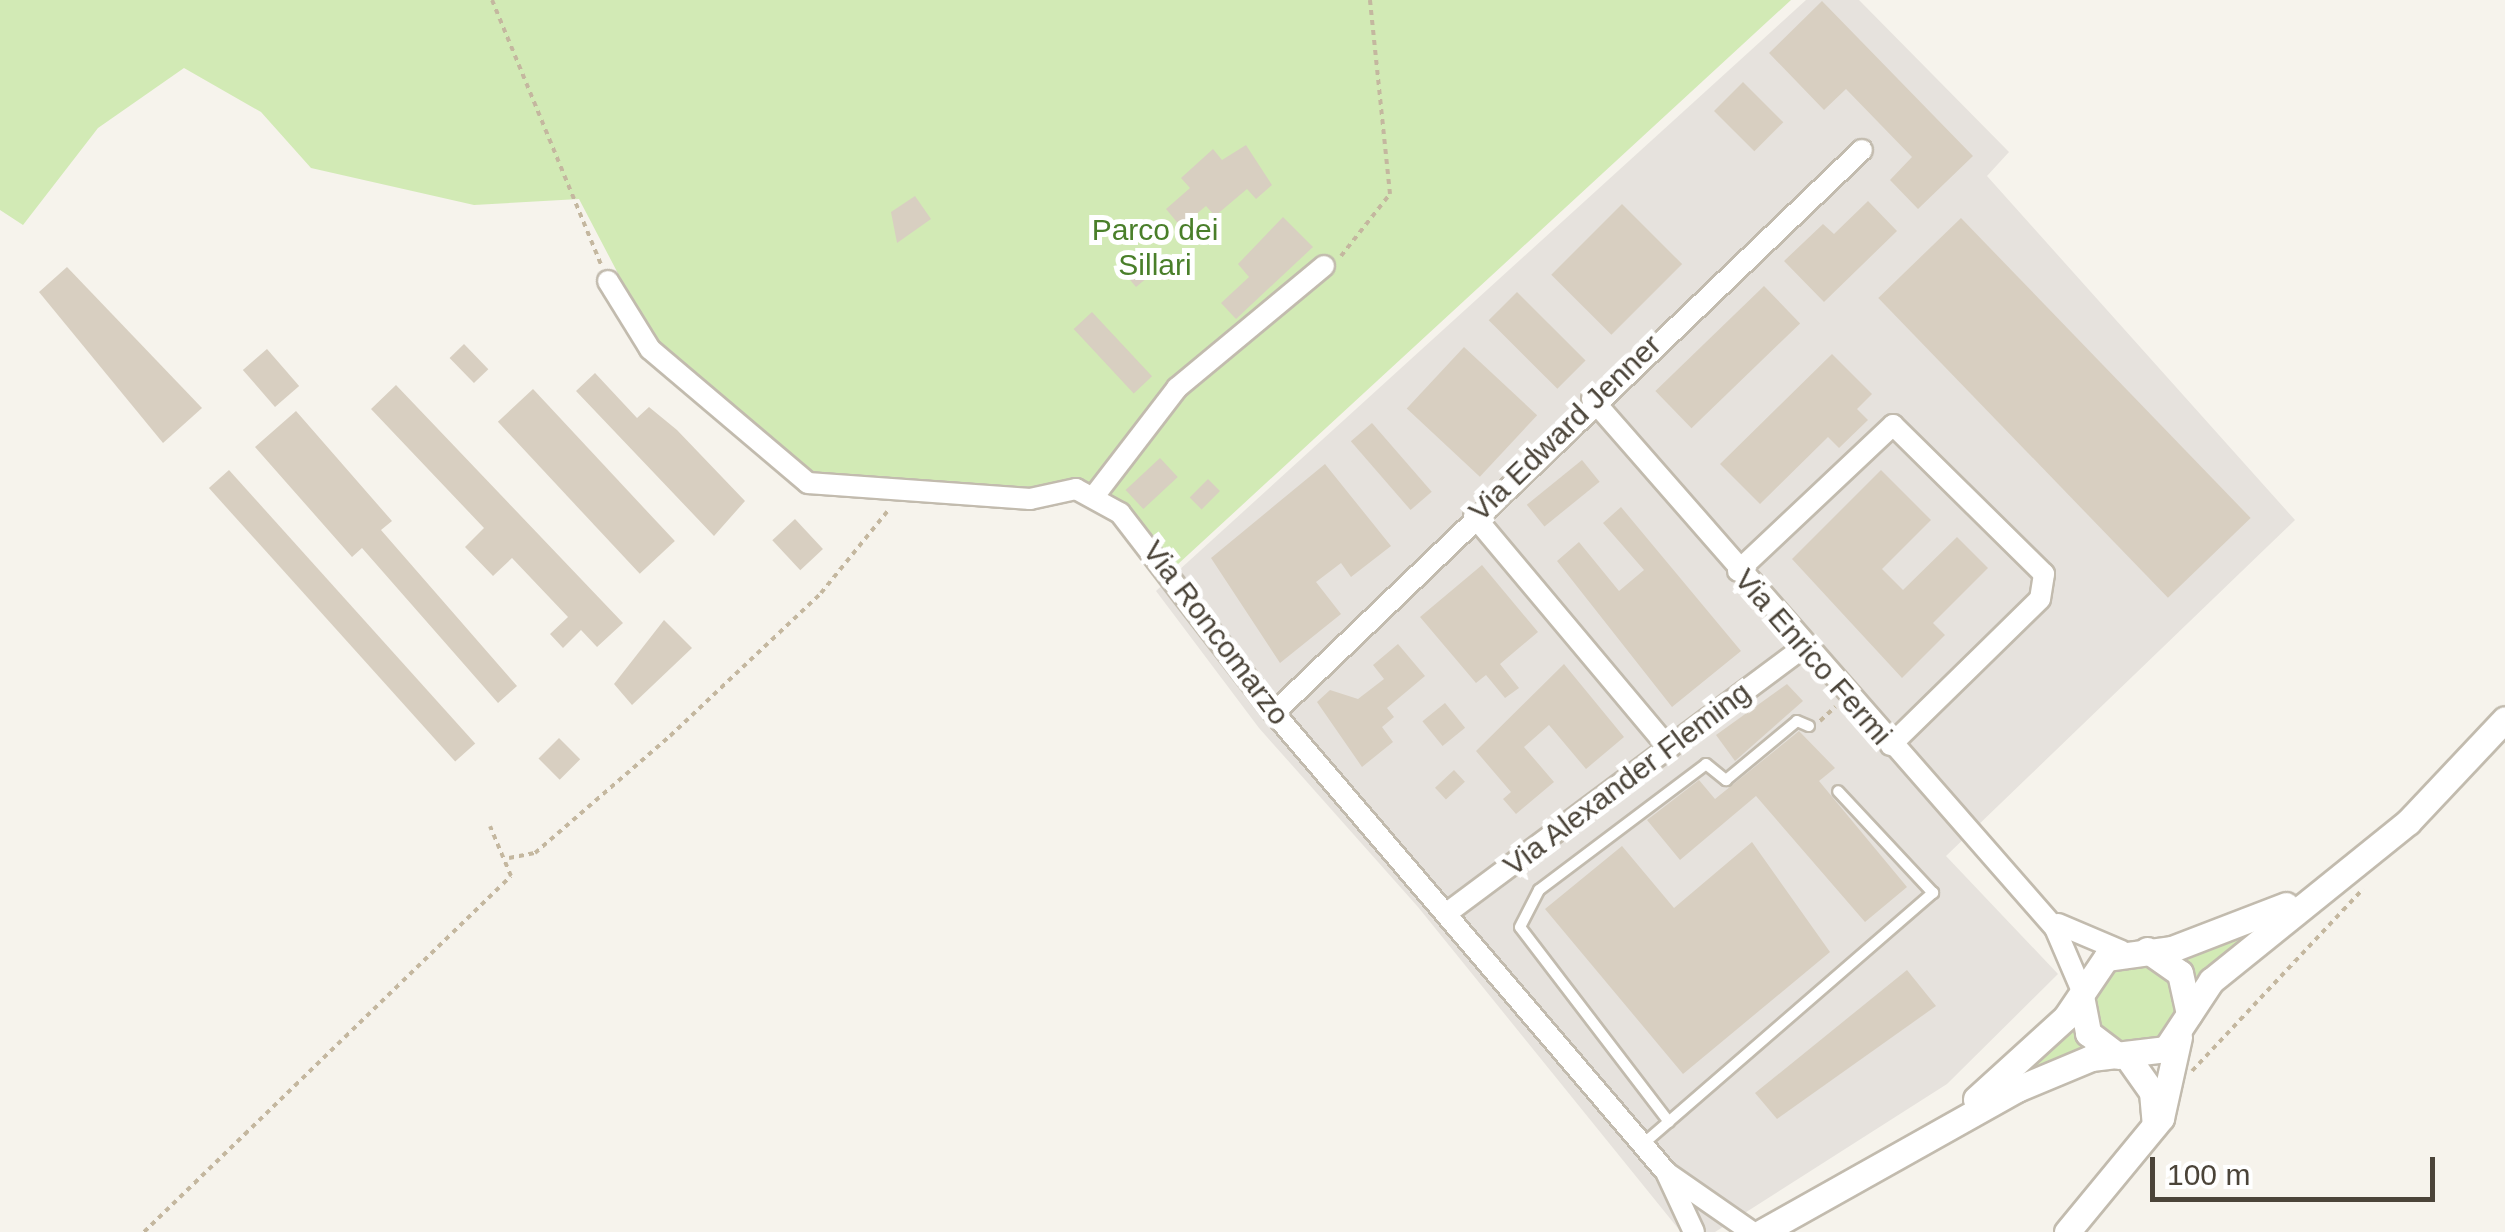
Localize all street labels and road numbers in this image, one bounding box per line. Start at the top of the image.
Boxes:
street label: Via Edward Jenner [1462,327,1668,529]
street label: Via Roncomarzo [1135,534,1297,732]
street label: Via Enrico Fermi [1727,562,1899,752]
street label: Via Alexander Fleming [1496,674,1758,884]

